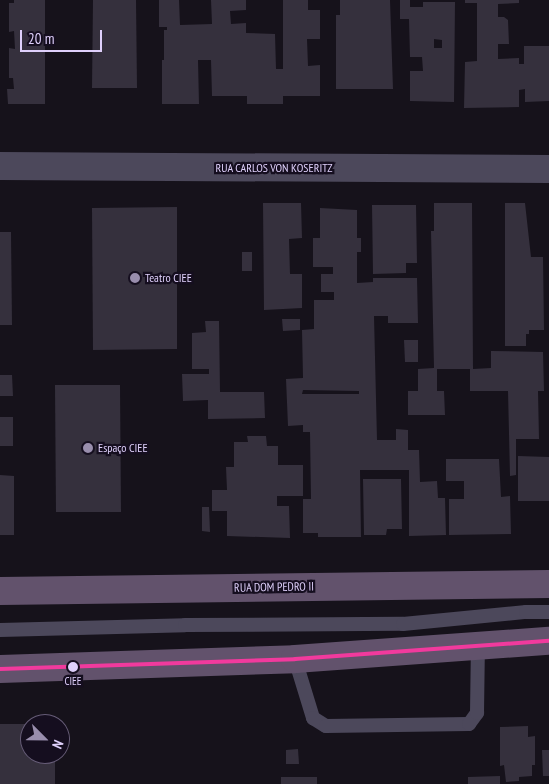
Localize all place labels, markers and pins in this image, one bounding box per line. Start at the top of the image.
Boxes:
place label: Teatro CIEE [145,271,192,285]
marker: Teatro CIEE [129,272,141,284]
place label: Espaço CIEE [98,441,148,455]
marker: Espaço CIEE [82,442,94,454]
marker: CIEE [68,662,78,672]
place label: CIEE [64,674,82,688]

